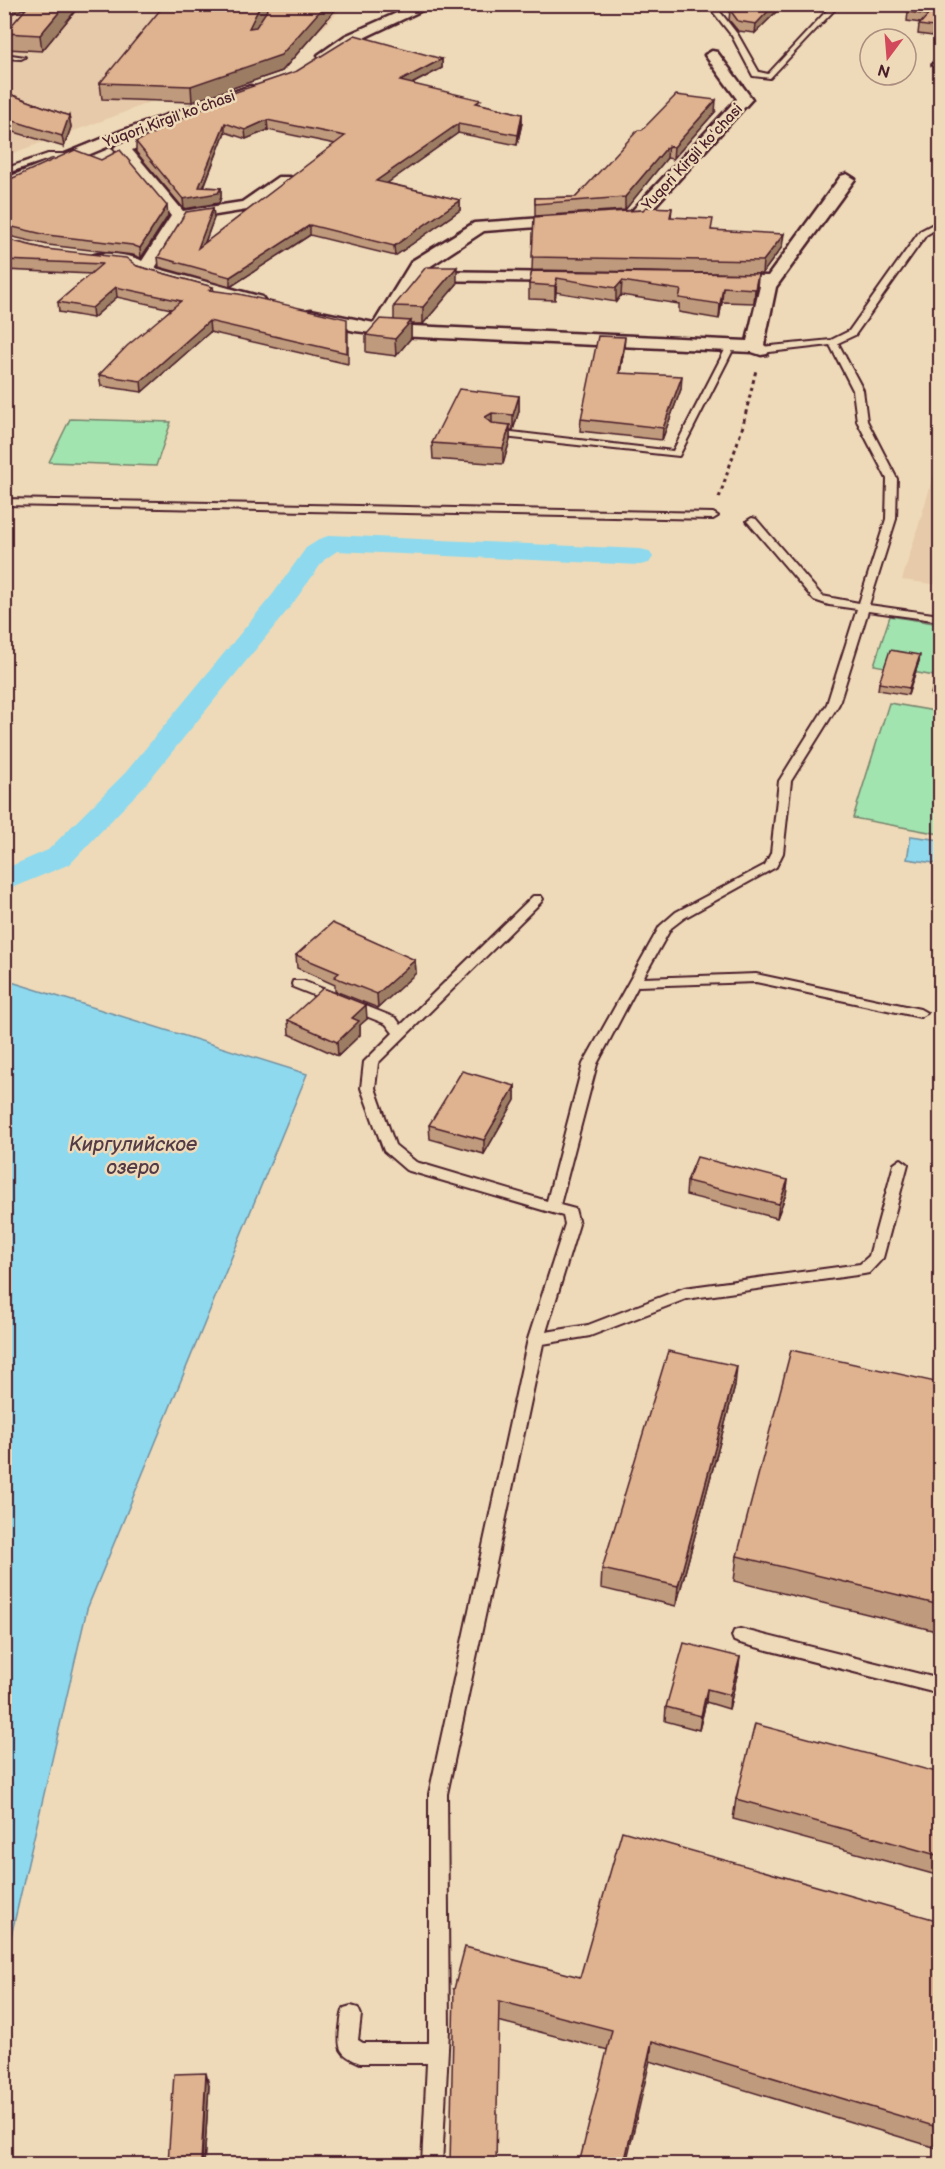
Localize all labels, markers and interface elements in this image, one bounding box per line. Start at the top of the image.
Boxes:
north arrow [858,27,918,87]
text: N [876,59,893,81]
street label: Yuqori Kirgil koʻchasi [100,87,238,153]
street label: Yuqori Kirgil koʻchasi [637,100,747,215]
water label: Киргулийское озеро [69,1133,197,1180]

